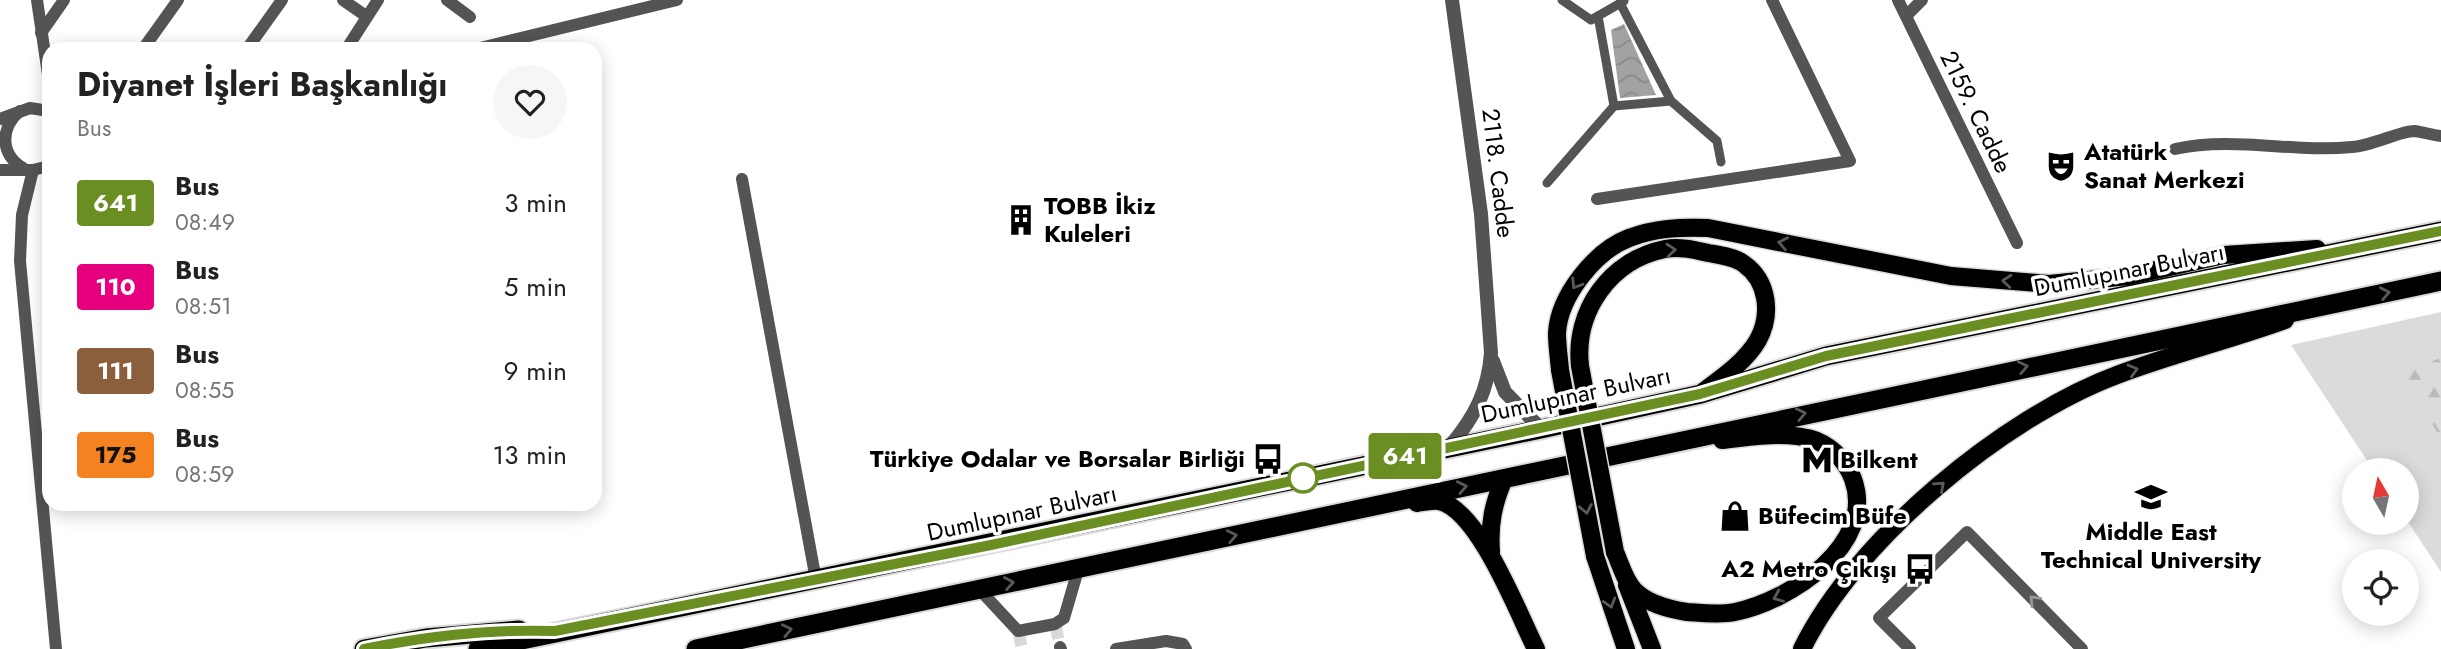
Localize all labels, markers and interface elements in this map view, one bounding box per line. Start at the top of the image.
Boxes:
street label: 2159. Cadde [1932,45,2021,179]
text: Diyanet İşleri Başkanlığı [77,61,447,108]
button: heart [493,65,567,139]
street label: 2118. Cadde [1473,106,1524,240]
text: Bus [77,111,111,145]
place label: Atatürk Sanat Merkezi [2083,134,2245,197]
theatre icon: Atatürk Sanat Merkezi [2044,149,2078,183]
text: Bus [175,167,219,205]
text: 3 min [504,184,567,222]
text: 641 [93,185,138,220]
place label: TOBB İkiz Kuleleri [1044,188,1156,251]
building icon: TOBB İkiz Kuleleri [1004,203,1038,237]
text: 08:49 [175,205,235,239]
street label: Dumlupınar Bulvarı [2031,234,2227,305]
one-way arrow [1777,237,1789,252]
one-way arrow [1666,243,1677,258]
text: Bus [175,251,219,289]
text: 5 min [504,268,567,306]
text: 110 [95,269,136,304]
one-way arrow [2001,274,2012,289]
one-way arrow [1572,276,1585,289]
one-way arrow [2379,286,2391,301]
text: 08:51 [175,289,232,323]
text: Bus [175,335,219,373]
text: 9 min [504,352,567,390]
text: 111 [97,353,134,388]
street label: Dumlupınar Bulvarı [1478,357,1674,432]
one-way arrow [2017,360,2029,375]
one-way arrow [2127,363,2139,378]
text: 08:55 [175,373,234,407]
one-way arrow [1795,407,1807,422]
text: Bus [175,419,219,457]
line badge: 641 [1365,433,1445,479]
text: 13 min [493,436,567,474]
text: 175 [94,437,137,472]
text: 641 [1382,438,1428,473]
place label: Türkiye Odalar ve Borsalar Birliği [870,441,1245,476]
bus stop icon: Türkiye Odalar ve Borsalar Birliği [1251,442,1285,476]
place label: Bilkent [1840,442,1918,477]
metro station icon: Bilkent [1800,443,1834,477]
text: 08:59 [175,457,234,491]
north arrow [2342,458,2418,536]
map controls [2342,458,2419,626]
unlabelled marker [1288,463,1318,493]
street label: Dumlupınar Bulvarı [924,475,1120,550]
school or university icon: Middle East Technical University [2134,480,2168,514]
one-way arrow [1456,481,1468,496]
one-way arrow [1932,482,1945,495]
place label: Büfecim Büfe [1758,498,1907,533]
shop icon: Büfecim Büfe [1718,499,1752,533]
one-way arrow [1578,503,1593,515]
place label: Middle East Technical University [2041,514,2262,577]
one-way arrow [1226,530,1238,545]
button: locate [2342,549,2419,626]
place label: A2 Metro Çıkışı [1720,551,1897,586]
bus stop icon: A2 Metro Çıkışı [1903,552,1937,586]
one-way arrow [1003,576,1015,591]
one-way arrow [1773,588,1785,602]
one-way arrow [1601,596,1616,608]
one-way arrow [2030,596,2042,608]
one-way arrow [781,623,793,638]

